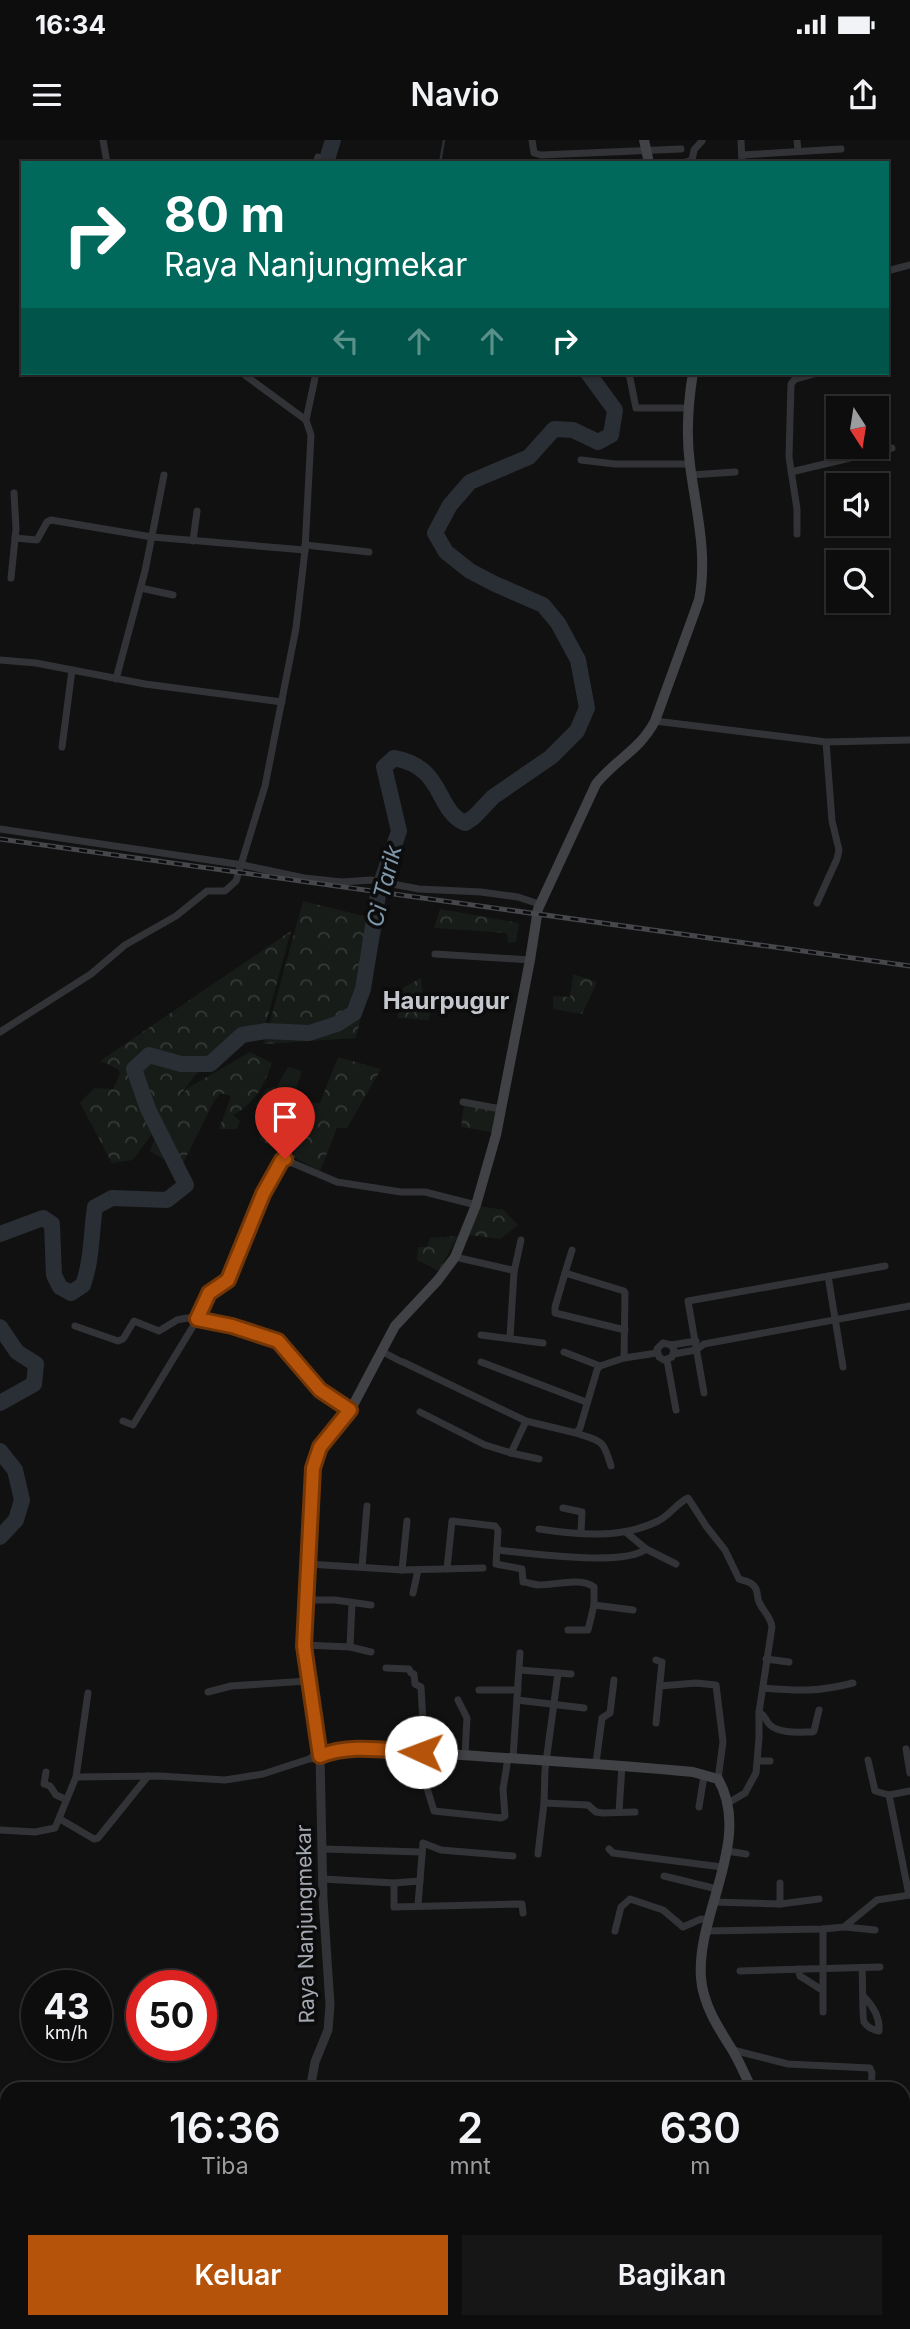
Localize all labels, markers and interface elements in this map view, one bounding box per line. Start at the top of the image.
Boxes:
text: 16:34 [35,9,106,40]
text: Navio [411,75,499,114]
icon: menu [28,76,66,114]
icon: share [844,76,882,114]
text: 80 m [164,185,285,244]
icon: right [49,189,140,280]
text: Raya Nanjungmekar [164,245,467,284]
icon: left [327,322,365,360]
icon: ahead [400,322,438,360]
icon: ahead [473,322,511,360]
icon: right [546,322,584,360]
north arrow [826,396,889,458]
map controls [826,396,889,613]
button: sound [826,473,889,536]
button: search [826,550,889,613]
water label: Ci Tarik [360,842,408,930]
district label: Haurpugur [383,986,510,1015]
pin [255,1087,315,1159]
icon: arrive [266,1098,304,1136]
position arrow [384,1715,458,1789]
street label: Raya Nanjungmekar [291,1824,319,2024]
speed limit sign: 50 [126,1970,217,2061]
text: 43 [43,1985,90,2027]
text: km/h [45,2022,88,2043]
text: 16:36 [169,2102,281,2153]
text: 2 [457,2102,483,2153]
text: 630 [660,2102,741,2153]
text: Tiba [201,2152,249,2180]
text: mnt [450,2152,491,2180]
text: m [690,2152,710,2180]
button: Keluar [28,2235,448,2315]
button: Bagikan [462,2235,882,2315]

